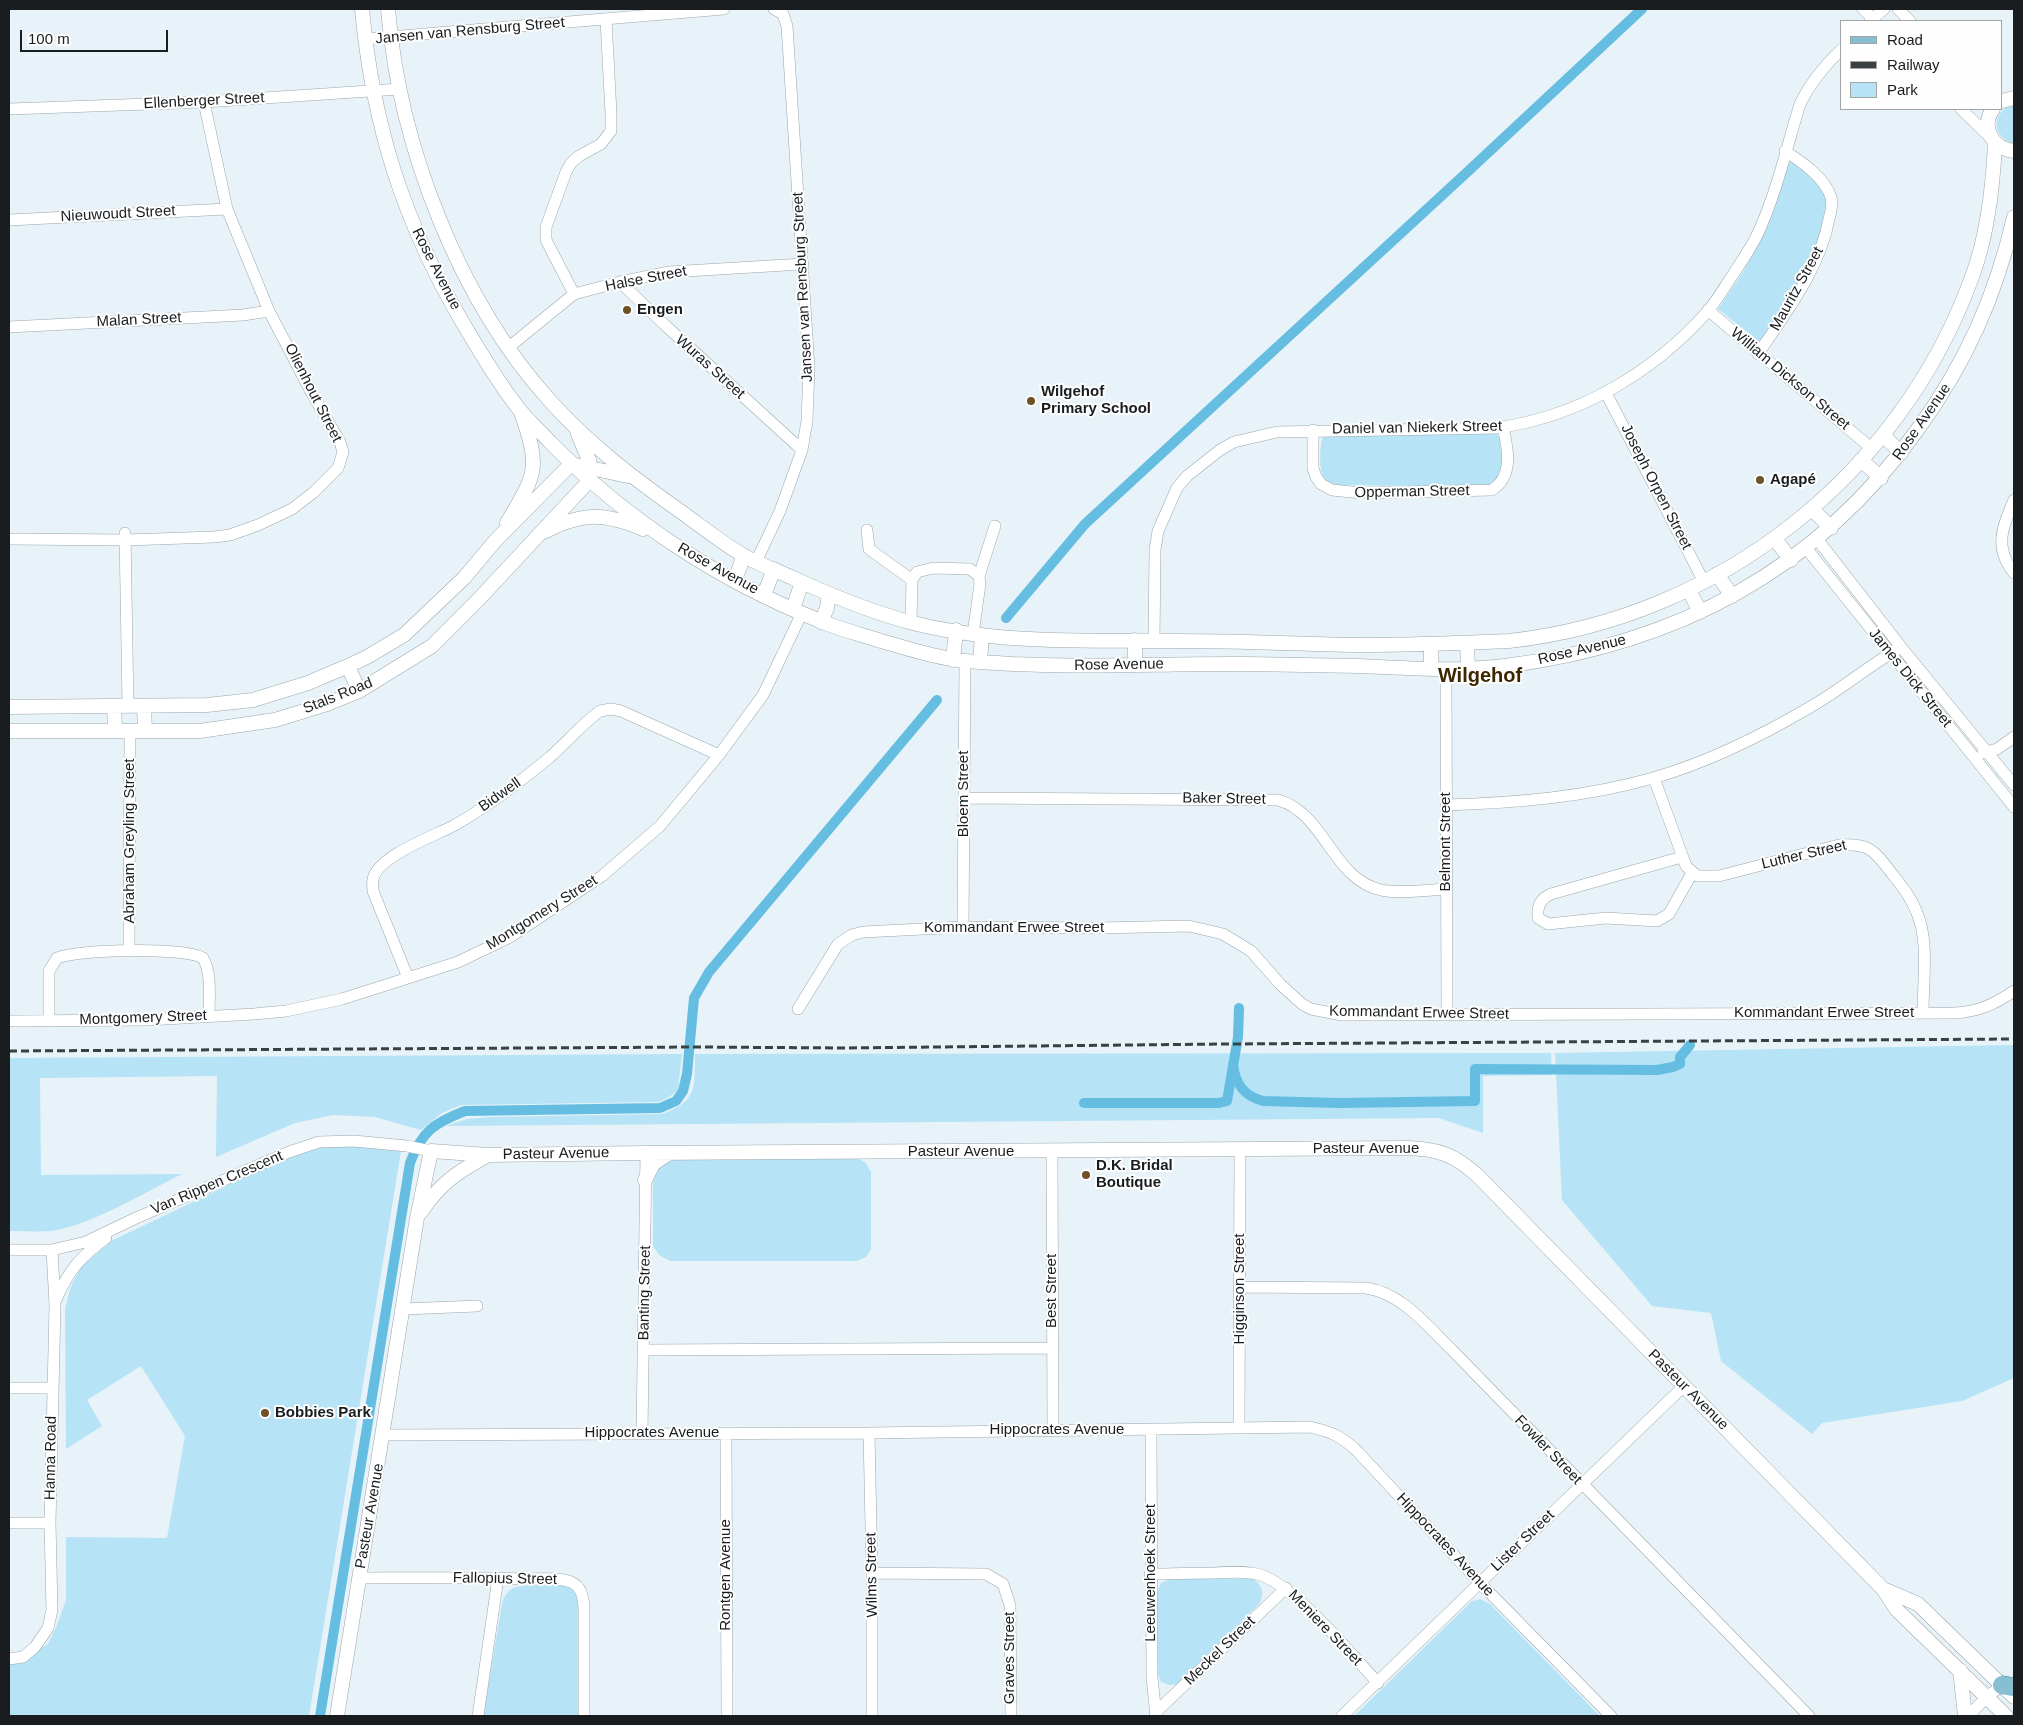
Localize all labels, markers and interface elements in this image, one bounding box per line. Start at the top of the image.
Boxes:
street label: Jansen van Rensburg Street [375,14,565,48]
scale bar [22,20,170,52]
legend [1840,20,2003,110]
text: 100 m [28,30,70,47]
text: Road [1887,31,1923,48]
text: Railway [1887,56,1940,73]
text: Park [1887,81,1918,98]
street label: Ellenberger Street [143,89,265,113]
street label: Jansen van Rensburg Street [789,192,817,382]
street label: Nieuwoudt Street [60,202,176,226]
street label: Rose Avenue [408,225,464,313]
street label: Mauritz Street [1766,244,1828,334]
street label: Halse Street [604,262,688,296]
place label: Engen [637,301,683,319]
marker: Engen [621,304,633,316]
street label: Malan Street [96,309,182,331]
street label: William Dickson Street [1727,324,1853,434]
street label: Wuras Street [672,331,748,403]
street label: Olienhout Street [280,341,346,445]
street label: Rose Avenue [1889,380,1955,464]
place label: Wilgehof Primary School [1041,383,1151,418]
marker: Wilgehof Primary School [1025,395,1037,407]
street label: Daniel van Niekerk Street [1332,418,1502,438]
street label: Joseph Orpen Street [1617,421,1695,553]
place label: Agapé [1770,471,1816,489]
marker: Agapé [1754,474,1766,486]
street label: Opperman Street [1354,482,1470,502]
street label: Rose Avenue [674,539,762,599]
street label: James Dick Street [1865,625,1955,731]
street label: Rose Avenue [1536,631,1628,669]
street label: Rose Avenue [1074,655,1164,675]
district label: Wilgehof [1438,664,1522,688]
street label: Stals Road [301,674,375,718]
street label: Bloem Street [955,751,973,837]
street label: Abraham Greyling Street [121,758,139,924]
street label: Bidwell [475,774,525,816]
street label: Baker Street [1182,789,1266,809]
street label: Belmont Street [1437,792,1455,892]
street label: Luther Street [1760,836,1848,874]
street label: Montgomery Street [483,872,601,954]
street label: Kommandant Erwee Street [924,919,1104,937]
street label: Kommandant Erwee Street [1329,1002,1509,1024]
street label: Kommandant Erwee Street [1734,1004,1914,1022]
street label: Montgomery Street [79,1007,207,1029]
street label: Pasteur Avenue [1313,1140,1419,1158]
street label: Pasteur Avenue [908,1143,1014,1161]
street label: Pasteur Avenue [503,1144,609,1164]
street label: Van Rippen Crescent [148,1147,286,1219]
place label: D.K. Bridal Boutique [1096,1157,1173,1192]
marker: D.K. Bridal Boutique [1080,1169,1092,1181]
street label: Higginson Street [1231,1234,1249,1344]
street label: Banting Street [635,1245,655,1341]
street label: Best Street [1043,1254,1061,1328]
street label: Pasteur Avenue [1644,1346,1732,1434]
place label: Bobbies Park [275,1404,371,1422]
marker: Bobbies Park [259,1407,271,1419]
street label: Fowler Street [1511,1412,1585,1488]
street label: Hanna Road [41,1416,61,1500]
street label: Hippocrates Avenue [990,1421,1124,1439]
street label: Hippocrates Avenue [585,1424,719,1442]
street label: Pasteur Avenue [352,1462,388,1570]
street label: Hippocrates Avenue [1392,1490,1498,1600]
street label: Leeuwenhoek Street [1142,1504,1160,1642]
street label: Lister Street [1488,1506,1558,1576]
street label: Rontgen Avenue [717,1519,735,1631]
street label: Wilms Street [862,1532,882,1618]
street label: Fallopius Street [453,1569,557,1589]
street label: Meniere Street [1284,1586,1366,1670]
street label: Graves Street [1001,1612,1019,1704]
street label: Meckel Street [1181,1613,1259,1689]

